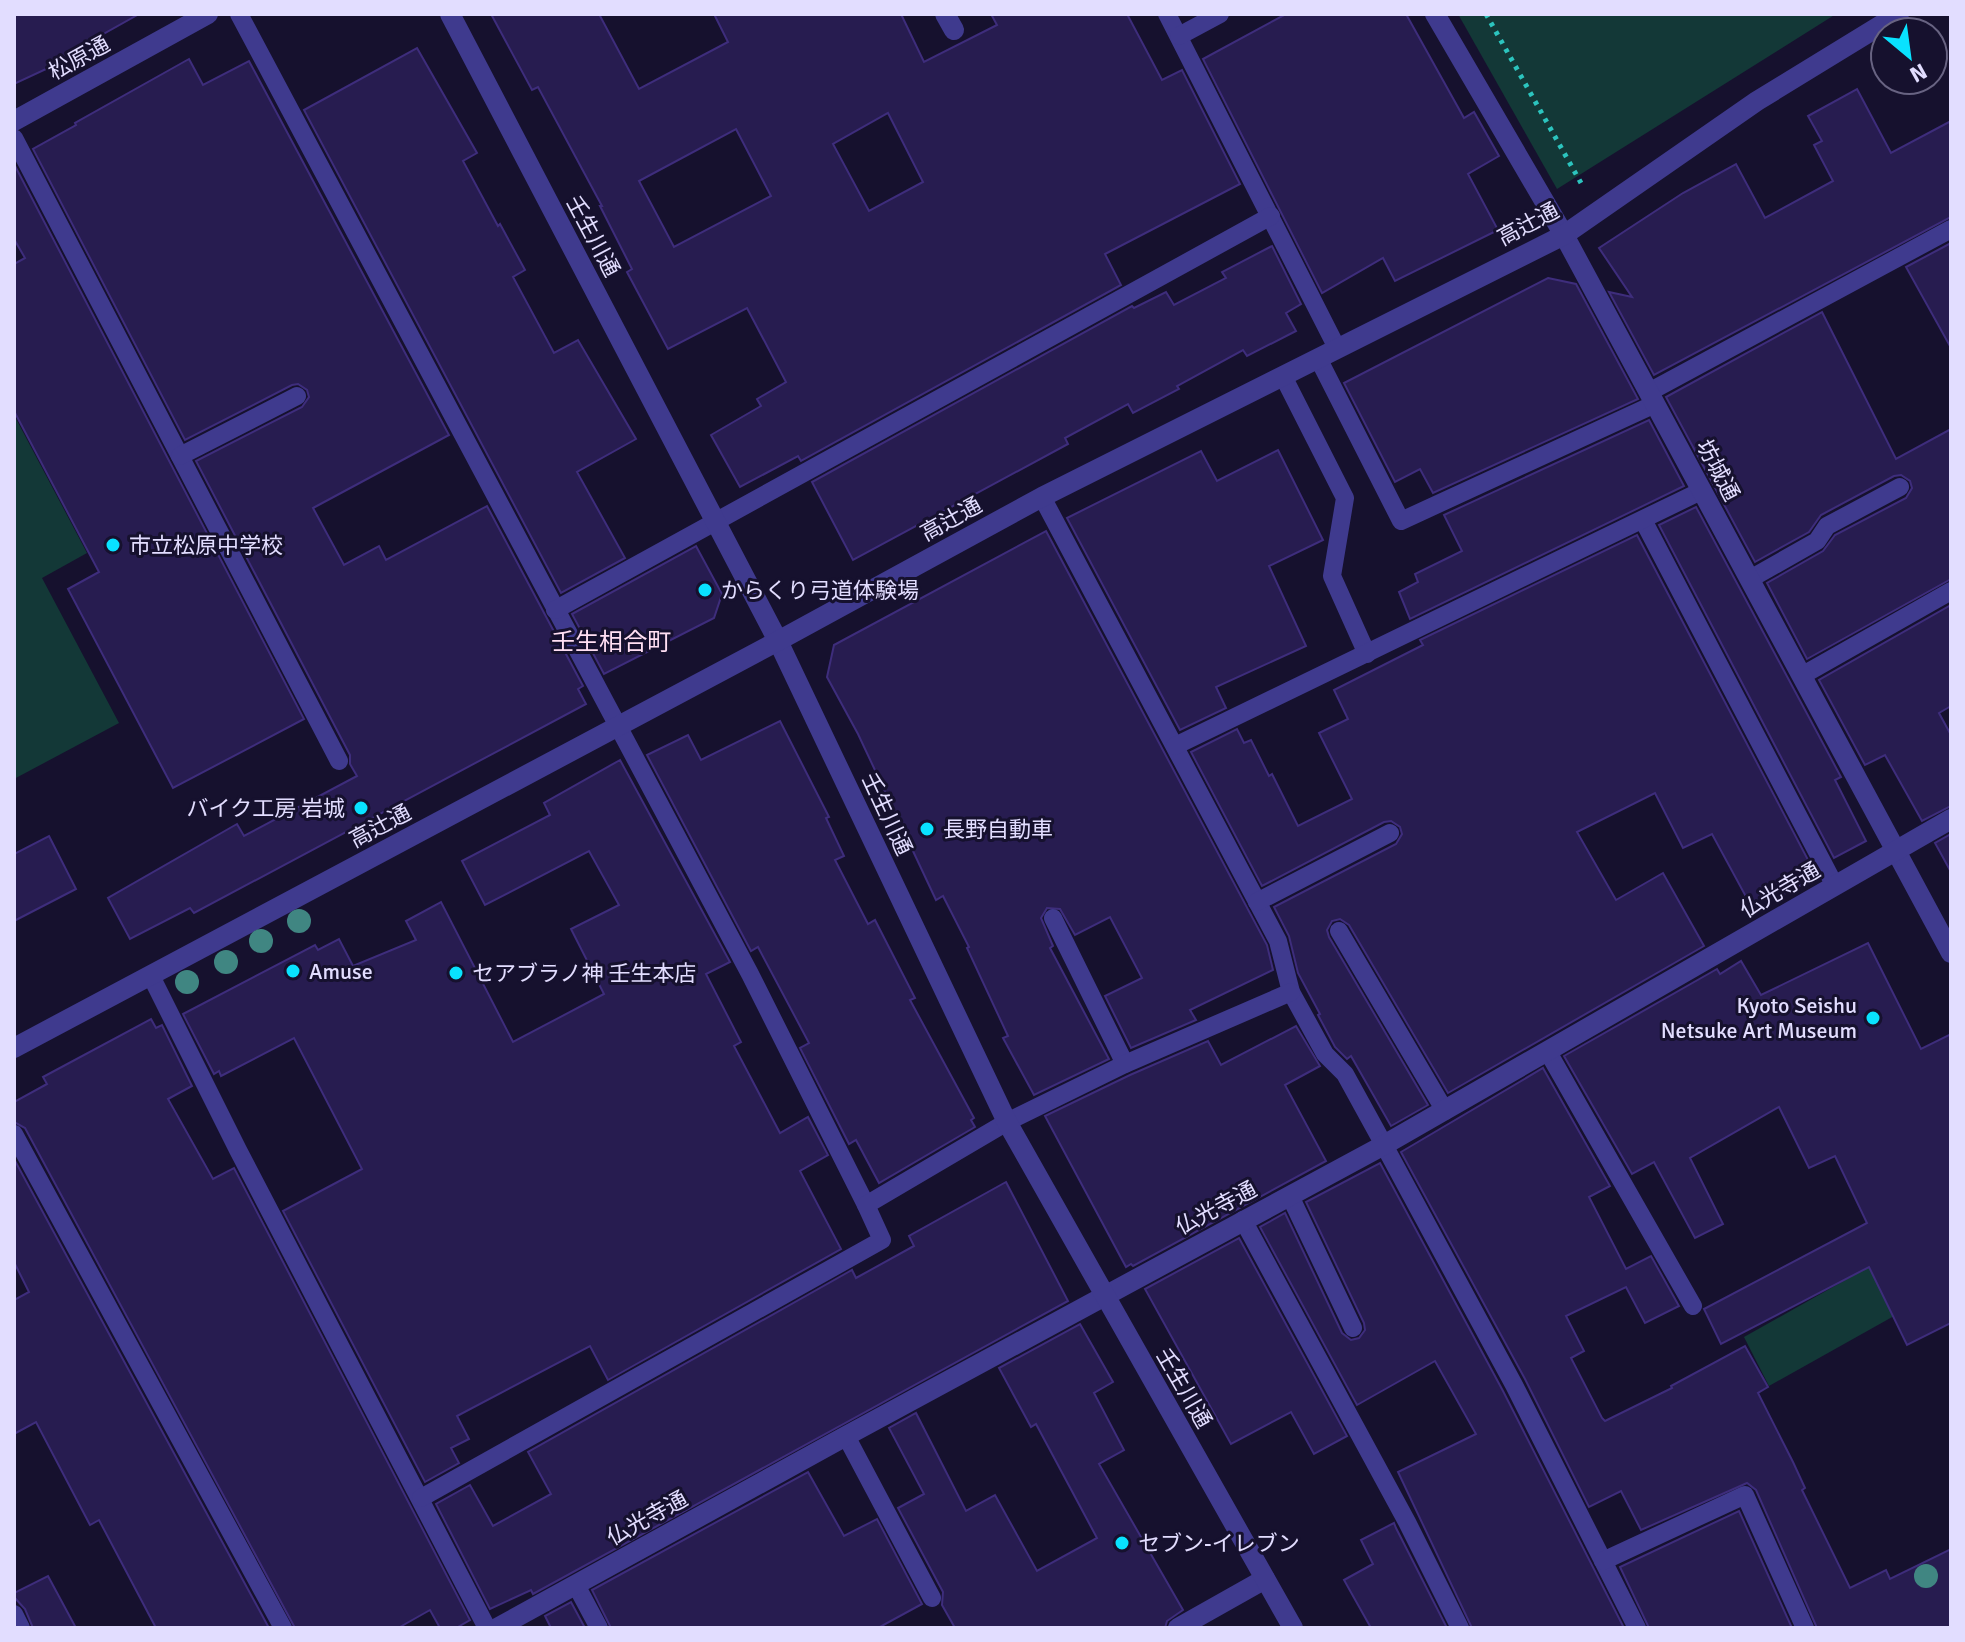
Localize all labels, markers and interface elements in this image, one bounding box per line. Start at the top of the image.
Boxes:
north arrow [1869,16,1949,96]
street label: 松原通 [44,30,114,86]
text: N [1905,58,1932,89]
street label: 壬生川通 [560,191,626,281]
street label: 高辻通 [1493,197,1563,251]
street label: 坊城通 [1691,435,1745,505]
street label: 高辻通 [916,491,986,547]
place label: 市立松原中学校 [129,532,283,559]
marker: 市立松原中学校 [104,536,122,554]
place label: からくり弓道体験場 [721,577,919,604]
marker: からくり弓道体験場 [696,581,714,599]
district label: 壬生相合町 [551,627,671,657]
street label: 壬生川通 [856,768,918,860]
place label: バイク工房 岩城 [187,795,345,822]
street label: 高辻通 [345,799,415,853]
marker: バイク工房 岩城 [352,799,370,817]
place label: 長野自動車 [943,816,1053,843]
marker: 長野自動車 [918,820,936,838]
street label: 仏光寺通 [1735,856,1825,924]
place label: Amuse [309,958,373,985]
place label: セアブラノ神 壬生本店 [472,960,696,987]
marker: Amuse [284,962,302,980]
marker: セアブラノ神 壬生本店 [447,964,465,982]
place label: Kyoto Seishu Netsuke Art Museum [1661,992,1857,1044]
marker: Kyoto Seishu Netsuke Art Museum [1864,1009,1882,1027]
street label: 仏光寺通 [1171,1175,1261,1241]
street label: 壬生川通 [1150,1343,1218,1433]
street label: 仏光寺通 [602,1485,692,1551]
place label: セブン-イレブン [1138,1530,1300,1557]
marker: セブン-イレブン [1113,1534,1131,1552]

